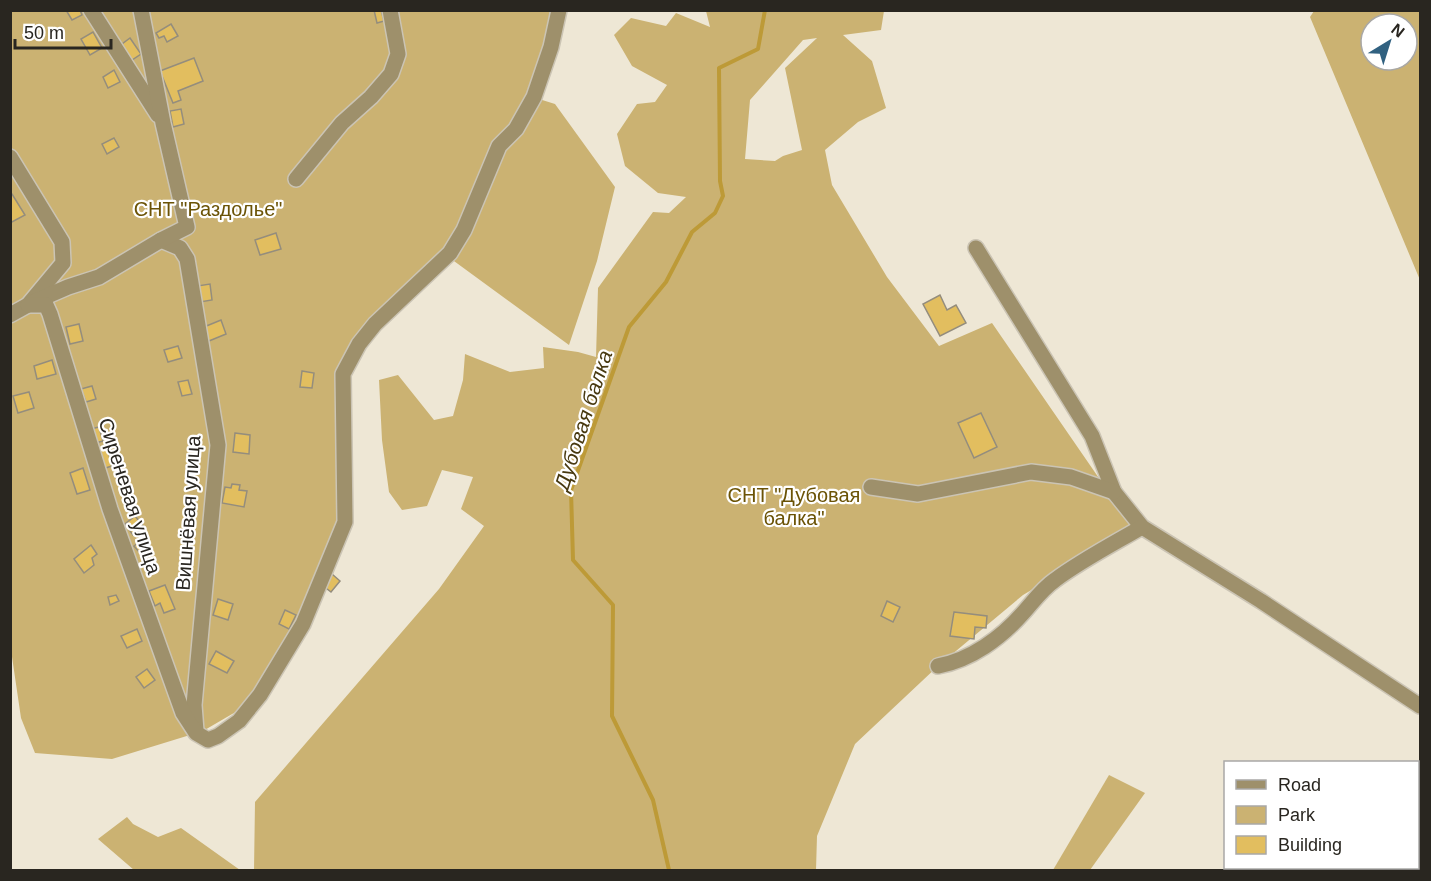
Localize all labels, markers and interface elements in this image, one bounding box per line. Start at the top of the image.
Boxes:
scale bar [15,12,111,50]
north arrow [1359,12,1419,72]
text: N [1388,20,1408,41]
text: 50 m [24,23,64,43]
park label: СНТ "Раздолье" [134,198,282,220]
water label: Дубовая балка [549,347,616,495]
street label: Сиреневая улица [94,415,166,578]
street label: Вишнёвая улица [172,434,204,591]
park label: СНТ "Дубовая балка" [728,484,860,529]
legend [1224,761,1419,869]
text: Road [1278,775,1321,795]
text: Park [1278,805,1316,825]
text: Building [1278,835,1342,855]

